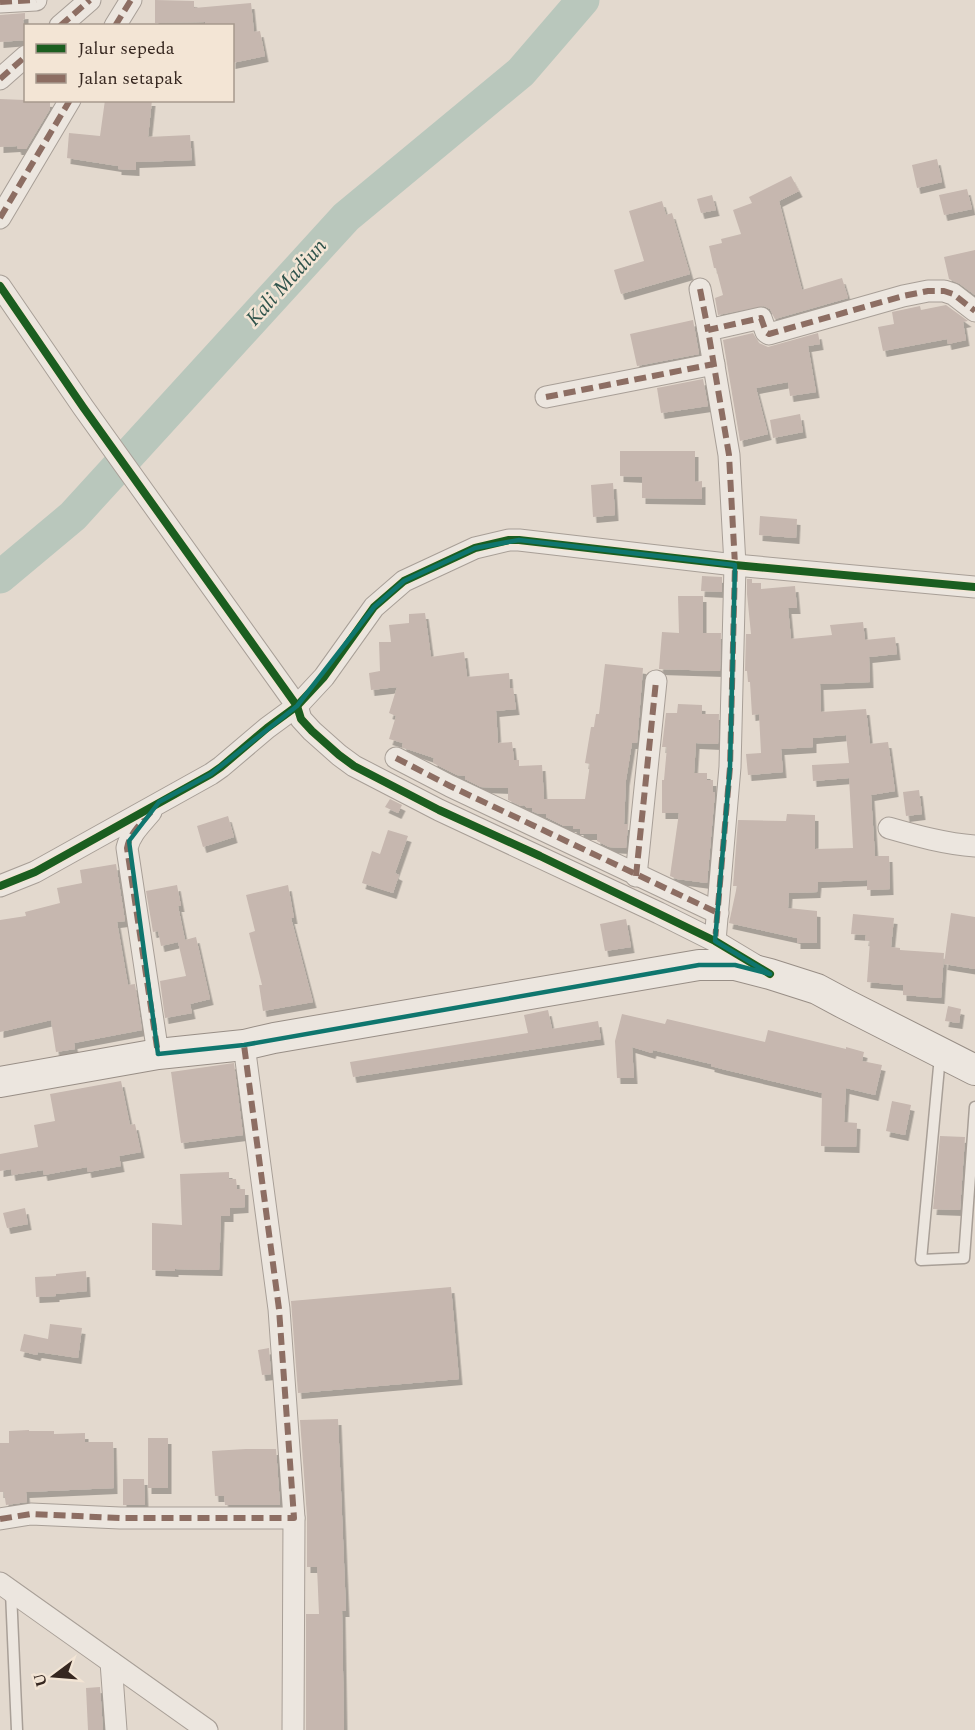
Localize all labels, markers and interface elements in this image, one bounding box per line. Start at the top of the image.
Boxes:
legend [24,24,234,102]
text: Jalur sepeda [78,35,175,62]
text: Jalan setapak [78,65,183,92]
water label: Kali Madiun [238,232,335,334]
north arrow [24,1646,84,1706]
text: U [27,1670,54,1690]

